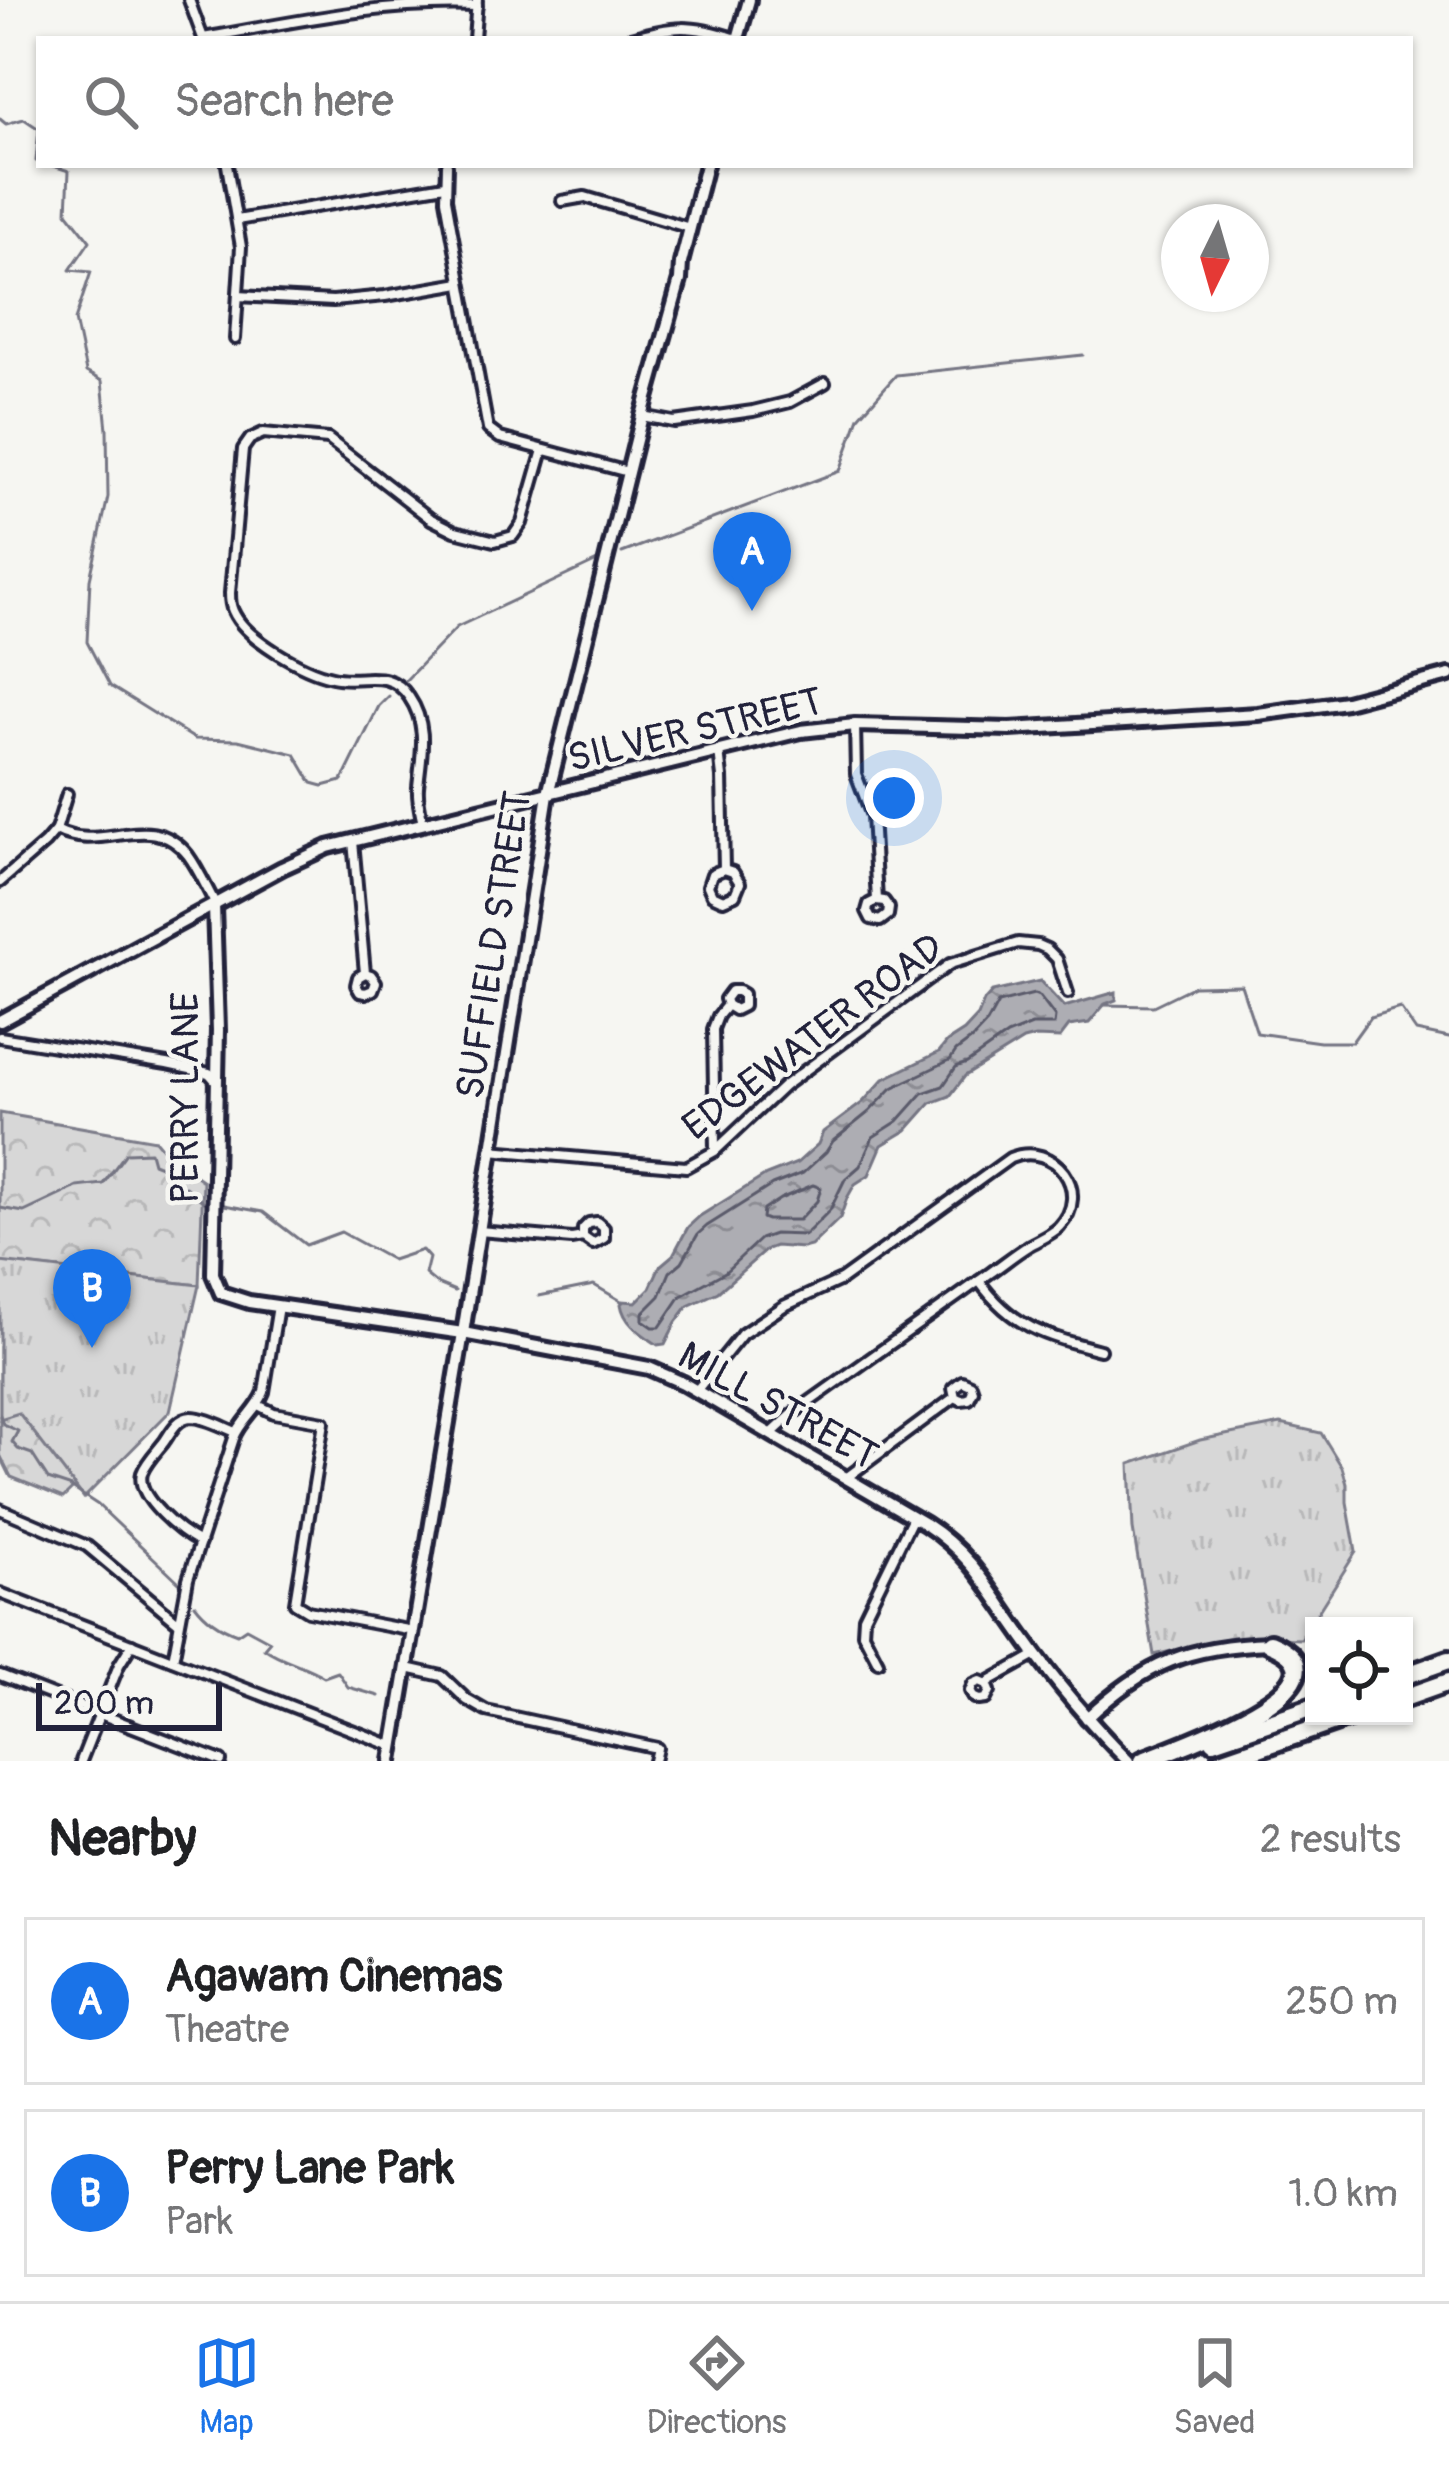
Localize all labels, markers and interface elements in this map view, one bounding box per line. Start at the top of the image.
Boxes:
search box [36,36,1413,168]
icon: search [78,69,144,135]
text: Search here [174,74,394,130]
north arrow [1161,204,1269,312]
pin: A [713,512,791,611]
street label: SILVER STREET [563,677,827,783]
your location [864,768,924,828]
street label: SUFFIELD STREET [445,788,543,1102]
street label: EDGEWATER ROAD [673,923,953,1151]
street label: PERRY LANE [161,992,210,1204]
pin: B [53,1249,131,1348]
street label: MILL STREET [670,1331,886,1481]
map controls [1305,1617,1413,1725]
button: locate [1305,1617,1413,1725]
scale bar [36,1677,222,1730]
text: 200 m [54,1683,154,1724]
text: Nearby [48,1807,196,1871]
text: 2 results [1260,1815,1401,1864]
text: Agawam Cinemas [165,1949,502,2005]
text: A [77,1977,103,2026]
text: 250 m [1285,1977,1398,2026]
text: Theatre [165,2005,289,2054]
text: Perry Lane Park [165,2141,454,2197]
text: B [79,2169,101,2218]
text: 1.0 km [1288,2169,1398,2218]
text: Park [165,2197,233,2246]
tab: Map [194,2330,260,2443]
tab: Directions [647,2330,787,2443]
tab: Saved [1174,2330,1255,2443]

